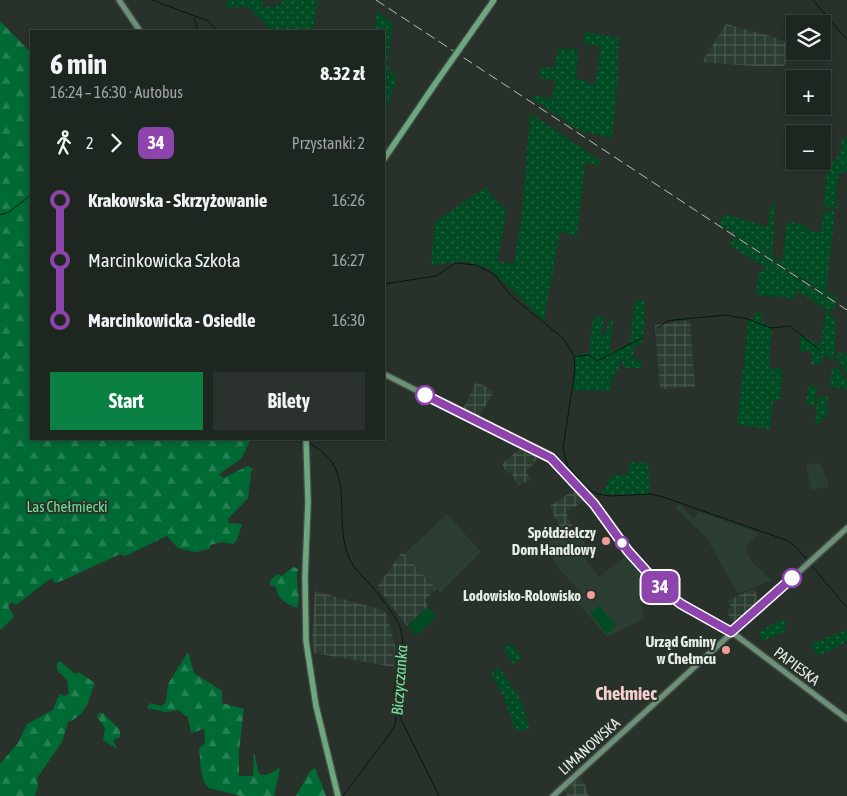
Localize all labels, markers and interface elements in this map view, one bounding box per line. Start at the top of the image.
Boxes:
map controls [786,15,831,170]
button: layers [786,15,831,60]
text: 6 min [50,48,107,80]
text: 8.32 zł [320,62,365,84]
button: + [786,70,831,115]
text: 16:24 – 16:30 · Autobus [50,83,183,101]
button: − [786,125,831,170]
icon: walk [50,129,78,157]
icon: forward [102,129,130,157]
text: 34 [148,132,164,153]
text: 2 [86,134,94,152]
text: Przystanki: 2 [292,134,365,152]
text: Krakowska - Skrzyżowanie [88,189,268,211]
text: 16:26 [332,191,365,209]
text: Marcinkowicka Szkoła [88,249,241,271]
text: 16:27 [332,251,365,269]
text: Marcinkowicka - Osiedle [88,309,256,331]
text: 16:30 [332,311,365,329]
button: Start [50,372,203,430]
button: Bilety [213,372,365,430]
unlabelled marker [415,385,435,405]
park label: Las Chełmiecki [26,498,108,515]
place label: Spółdzielczy Dom Handlowy [512,524,597,558]
marker: Spółdzielczy Dom Handlowy [600,535,612,547]
unlabelled marker [615,536,629,550]
unlabelled marker [782,568,802,588]
line badge: 34 [638,571,682,603]
text: 34 [652,576,668,597]
place label: Lodowisko-Rolowisko [463,587,581,604]
marker: Lodowisko-Rolowisko [585,589,597,601]
place label: Urząd Gminy w Chełmcu [646,633,717,667]
street label: PAPIESKA [771,643,824,689]
water label: Biczyczanka [388,644,411,716]
marker: Urząd Gminy w Chełmcu [720,644,732,656]
district label: Chełmiec [595,683,657,704]
street label: LIMANOWSKA [555,714,624,778]

